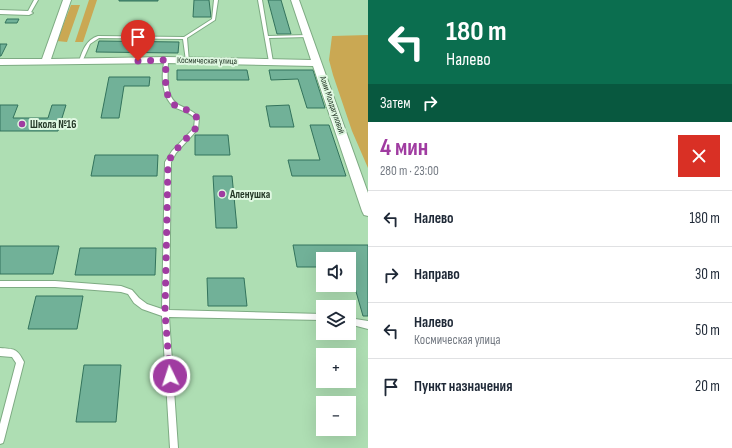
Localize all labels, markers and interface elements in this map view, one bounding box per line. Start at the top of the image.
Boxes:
text: 180 m [446,15,506,48]
icon: left [380,16,432,68]
pin [121,20,155,61]
icon: arrive [127,26,149,48]
text: Налево [446,49,491,70]
street label: Космическая улица [177,55,237,67]
street label: Алии Молдагуловой [317,74,347,136]
icon: right [419,92,441,114]
text: Затем [380,94,411,113]
place label: Школа №16 [30,118,76,131]
marker: Школа №16 [17,119,27,129]
text: 4 мин [380,133,428,162]
button: close [678,135,720,177]
text: 280 m · 23:00 [380,163,439,179]
place label: Аленушка [229,188,271,201]
marker: Аленушка [217,189,227,199]
icon: left [380,208,402,230]
text: Налево [414,209,454,228]
text: 180 m [689,209,720,228]
map controls [316,252,356,436]
button: sound [316,252,356,292]
icon: right [380,264,402,286]
text: Направо [414,265,460,284]
text: 30 m [695,265,720,284]
button: layers [316,300,356,340]
text: Налево [414,313,454,332]
icon: left [380,320,402,342]
text: 50 m [695,321,720,340]
text: Космическая улица [414,332,501,348]
button: + [316,348,356,388]
position arrow [149,355,191,397]
icon: arrive [380,376,402,398]
text: Пункт назначения [414,377,512,396]
text: 20 m [695,377,720,396]
button: − [316,396,356,436]

